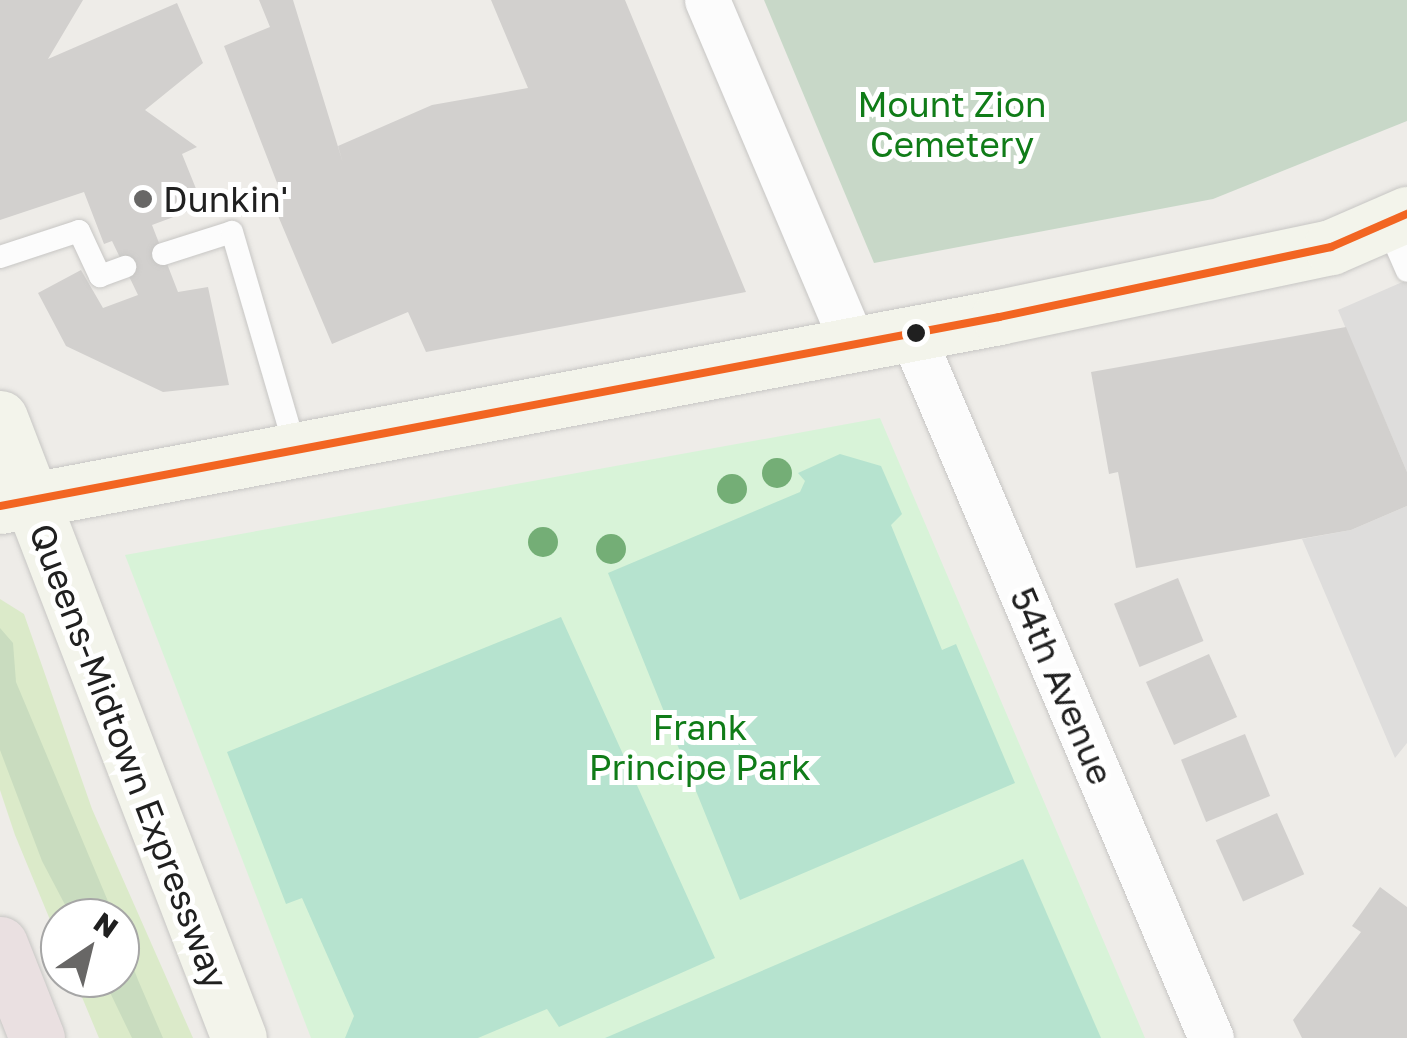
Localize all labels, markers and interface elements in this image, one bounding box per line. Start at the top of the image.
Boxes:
park label: Mount Zion Cemetery [857,83,1047,165]
place label: Dunkin' [163,178,288,220]
marker: Dunkin' [132,188,154,210]
unlabelled marker [906,323,926,343]
street label: Queens-Midtown Expressway [21,518,237,994]
street label: 54th Avenue [1002,581,1122,791]
park label: Frank Principe Park [589,706,811,788]
north arrow [40,898,140,998]
text: N [88,905,125,944]

